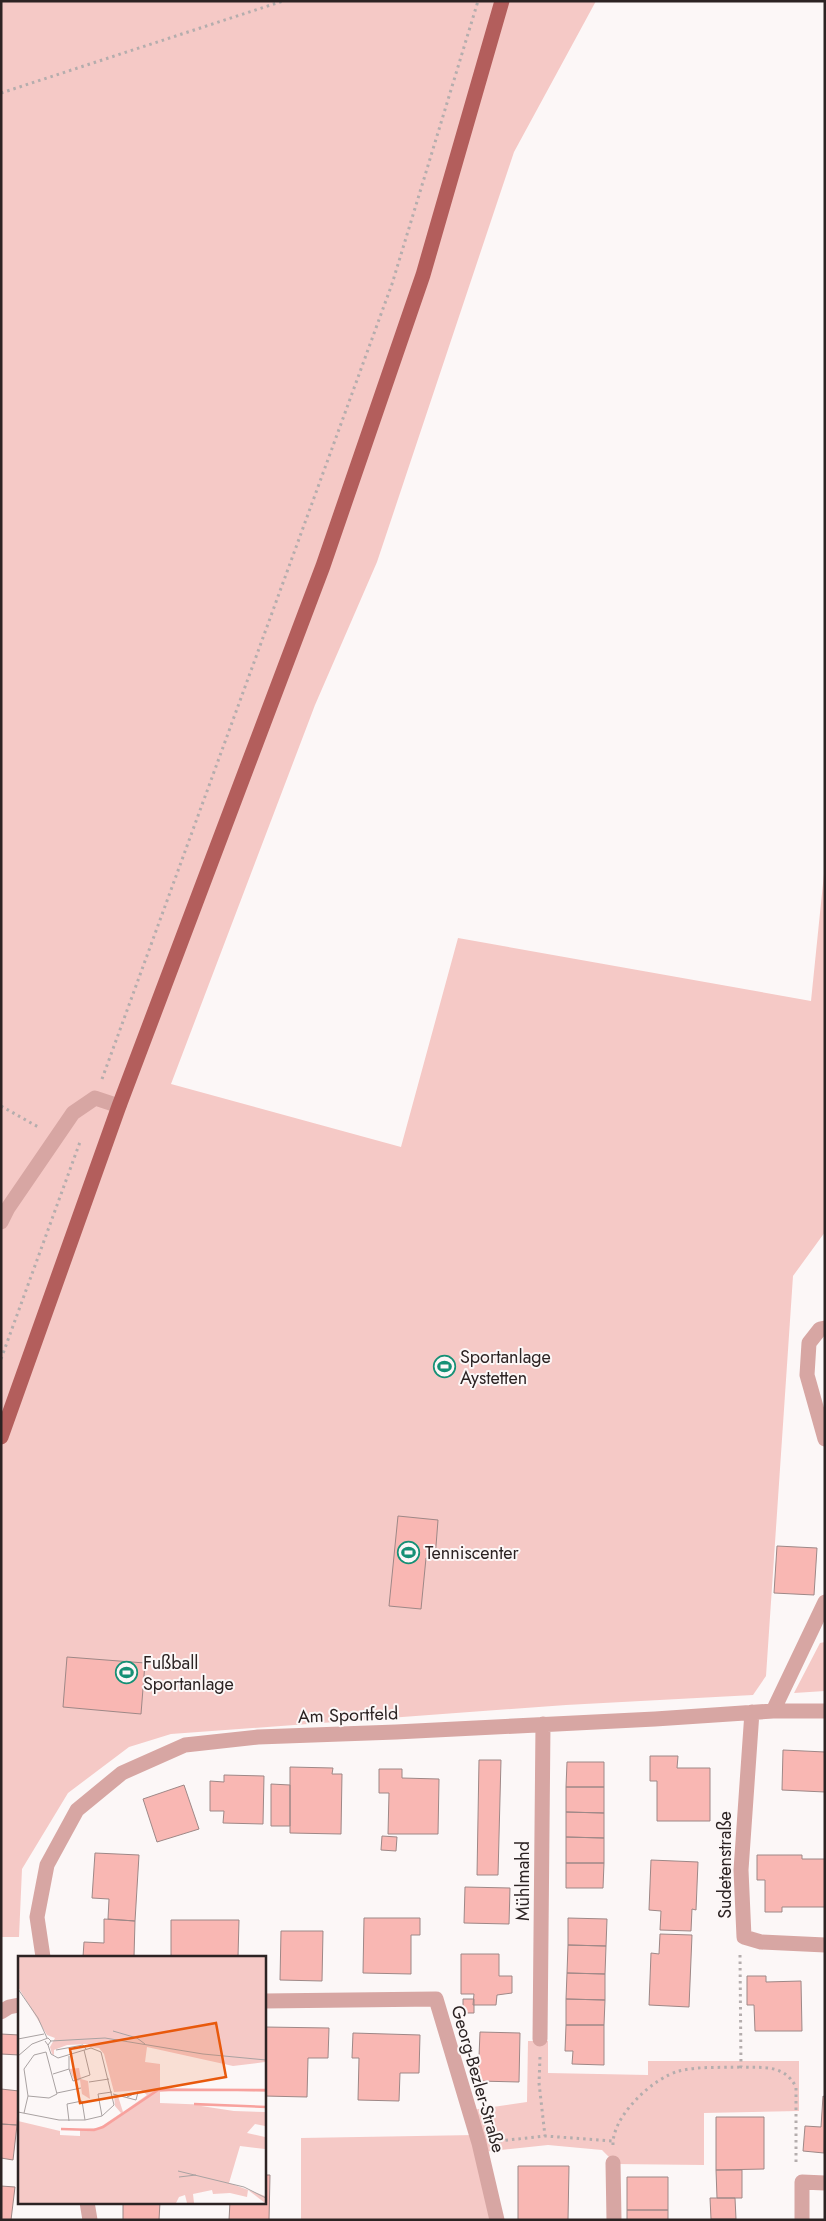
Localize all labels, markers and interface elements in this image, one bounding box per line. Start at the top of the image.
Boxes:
place label: Sportanlage Aystetten [460,1344,551,1391]
sports icon: Sportanlage Aystetten [432,1355,456,1379]
place label: Tenniscenter [425,1540,520,1566]
sports icon: Tenniscenter [397,1541,421,1565]
place label: Fußball Sportanlage [143,1650,234,1697]
sports icon: Fußball Sportanlage [115,1661,139,1685]
street label: Am Sportfeld [297,1700,399,1730]
street label: Sudetenstraße [712,1811,738,1919]
street label: Mühlmahd [510,1841,536,1921]
inset map [18,1956,265,2204]
street label: Georg-Bezler-Straße [445,2002,511,2156]

